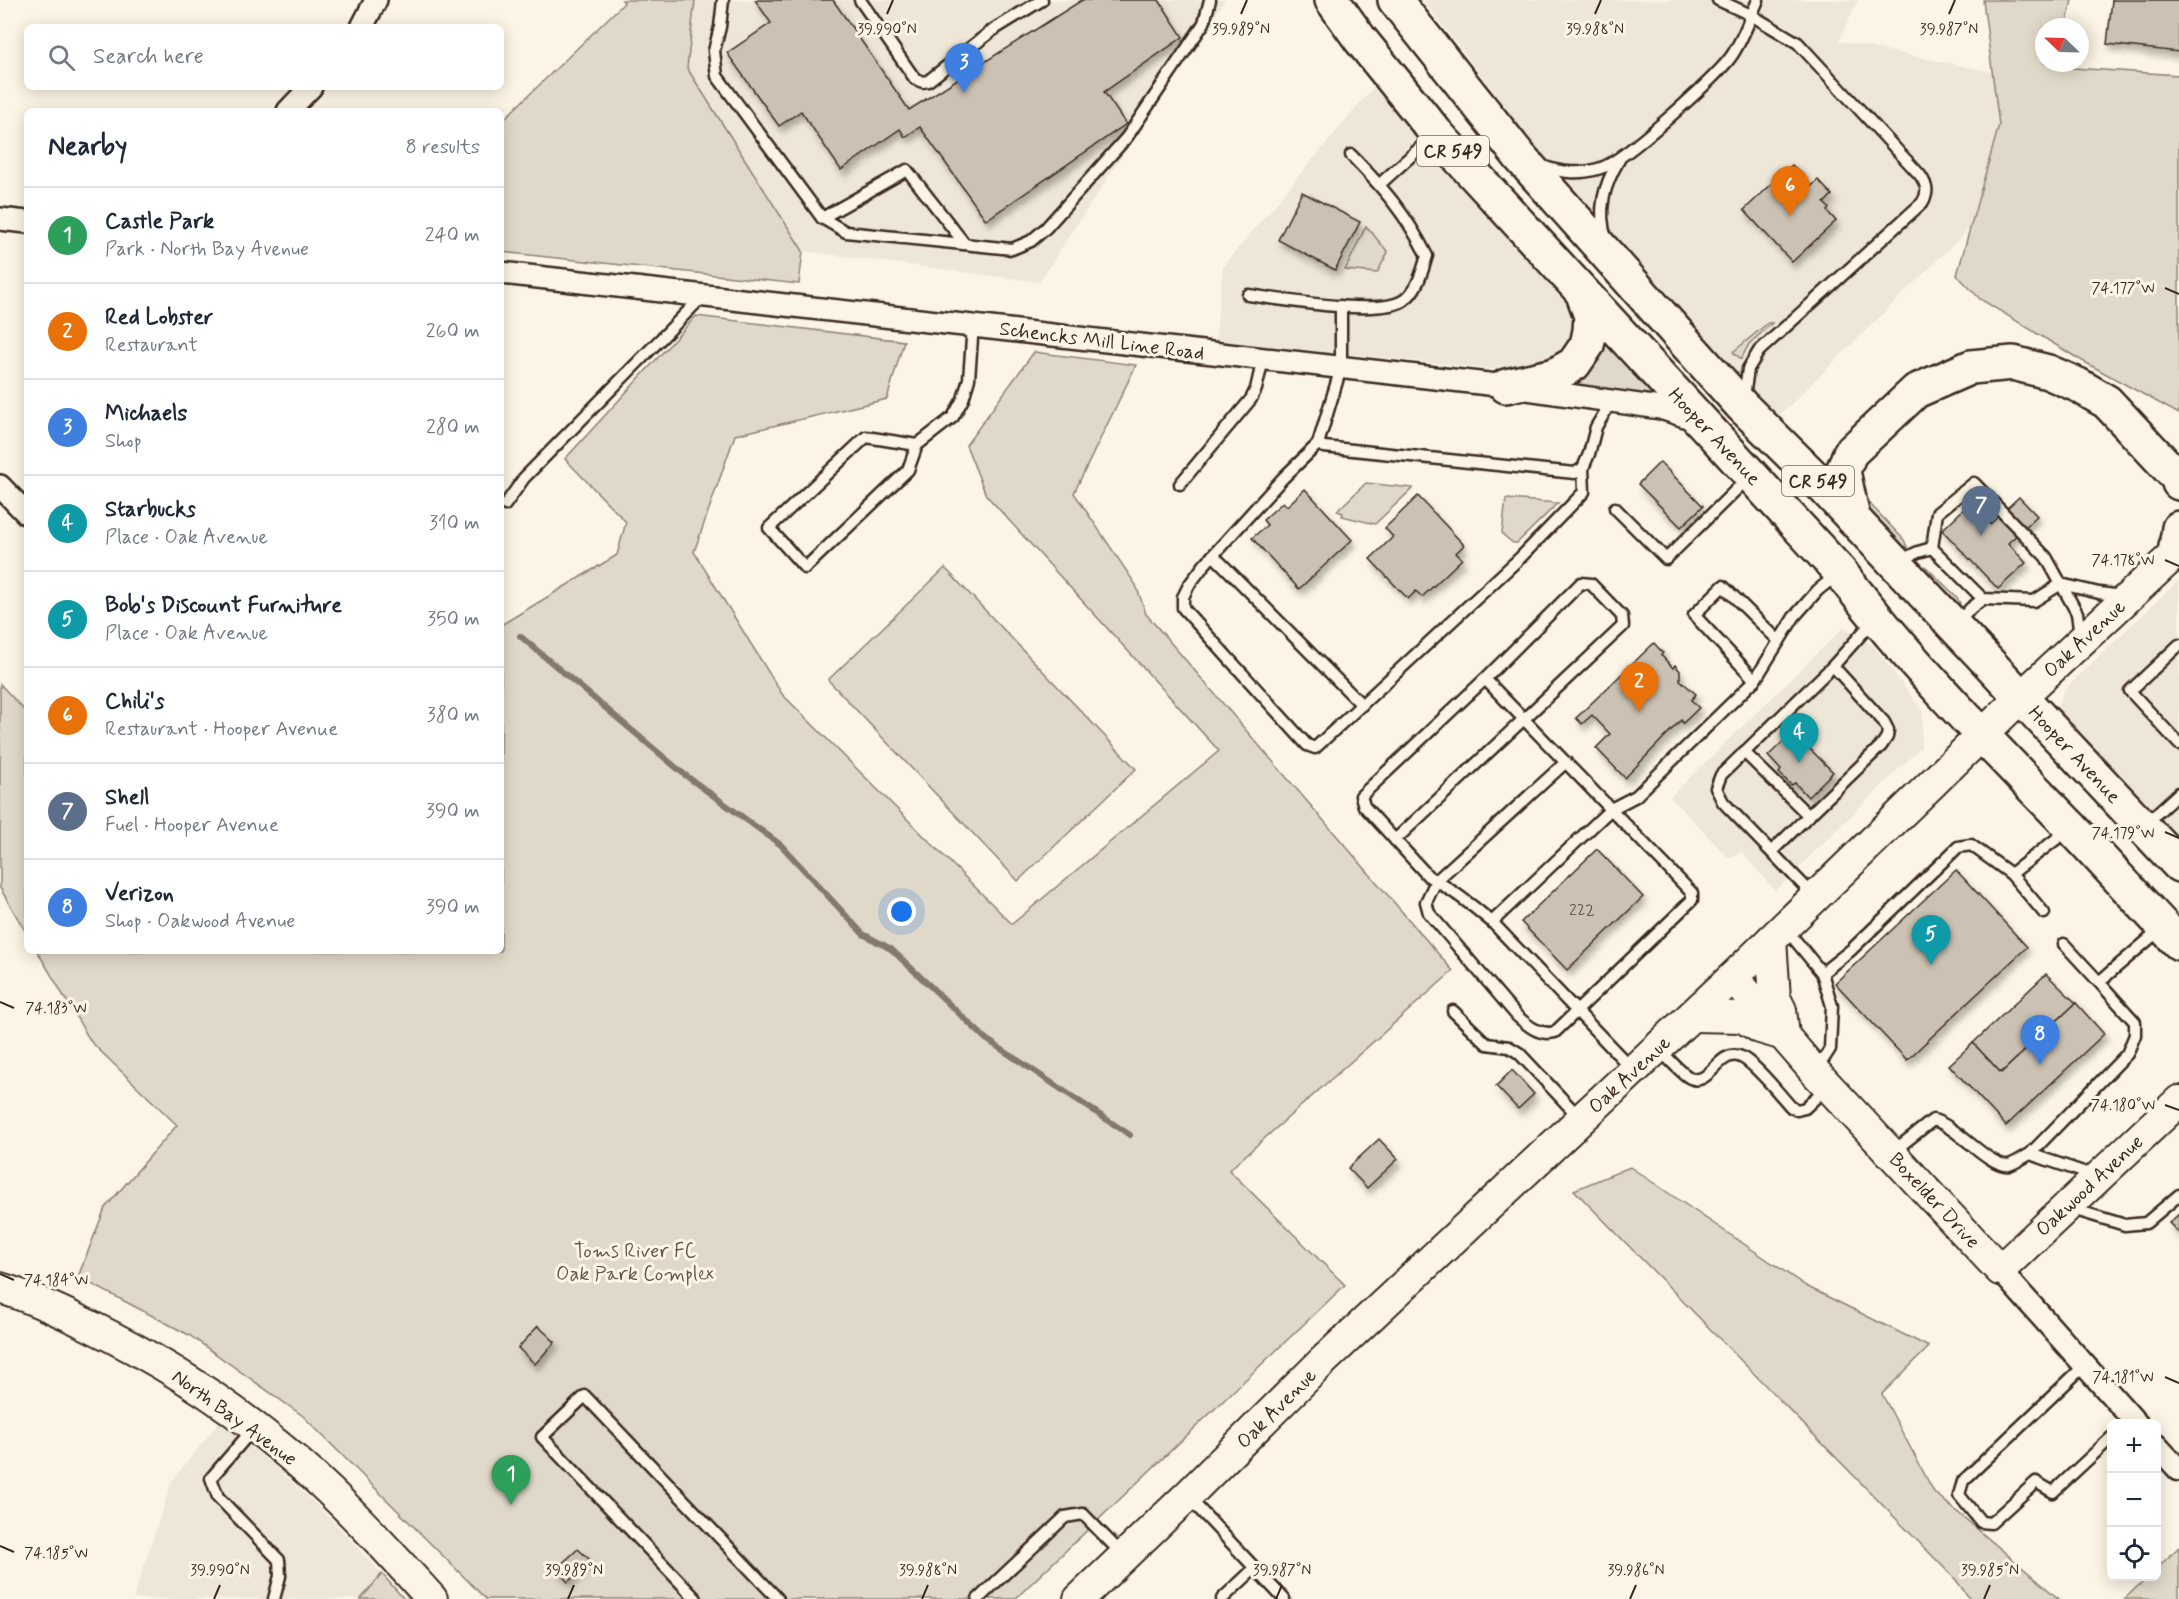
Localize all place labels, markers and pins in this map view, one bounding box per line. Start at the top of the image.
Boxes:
pin: 3 [944,44,984,93]
pin: 6 [1770,166,1810,216]
pin: 7 [1962,486,2000,536]
pin: 2 [1620,662,1658,712]
pin: 4 [1780,714,1818,763]
pin: 5 [1912,916,1950,965]
pin: 8 [2020,1016,2060,1065]
pin: 1 [492,1456,530,1505]

